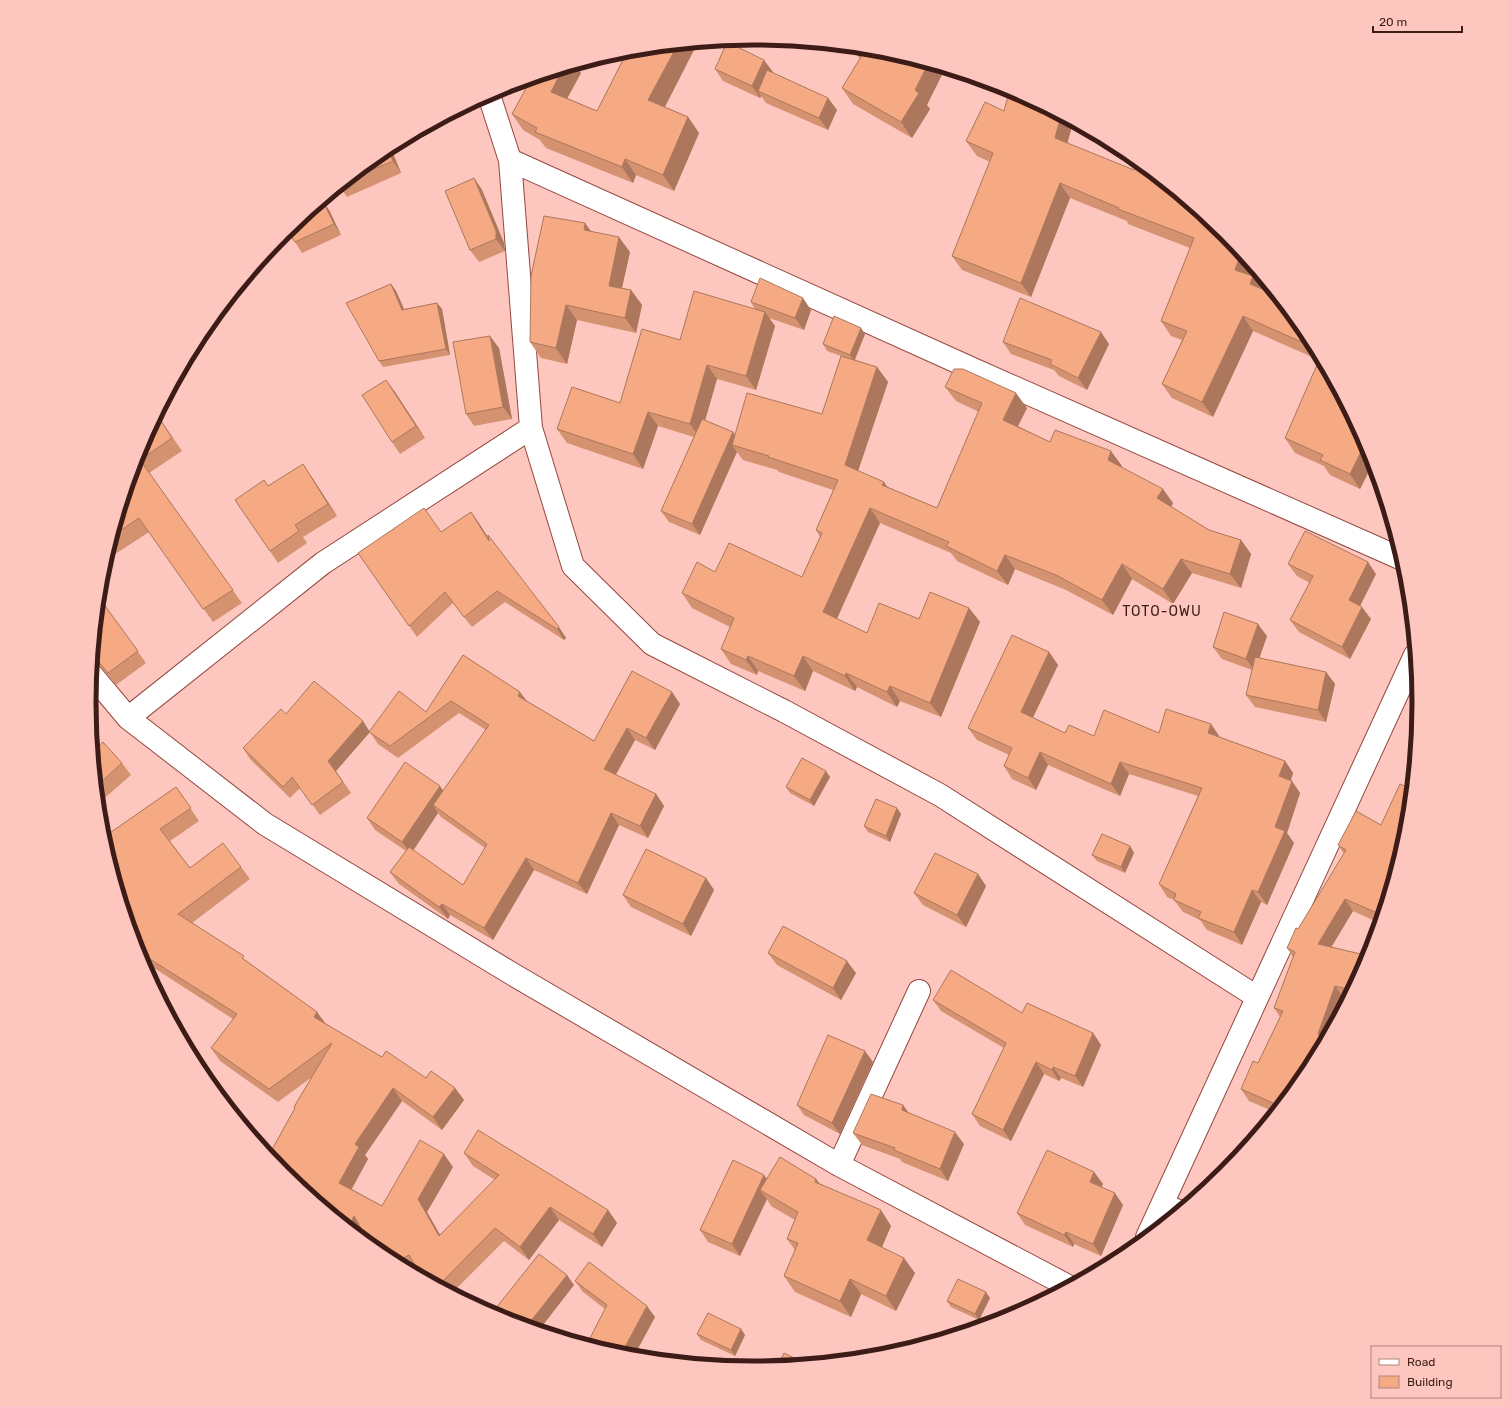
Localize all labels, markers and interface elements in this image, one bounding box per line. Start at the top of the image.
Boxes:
scale bar [1373,8,1462,34]
text: 20 m [1379,15,1407,29]
district label: TOTO-OWU [1122,603,1202,620]
legend [1371,1346,1501,1398]
text: Road [1407,1355,1435,1369]
text: Building [1407,1375,1453,1389]

